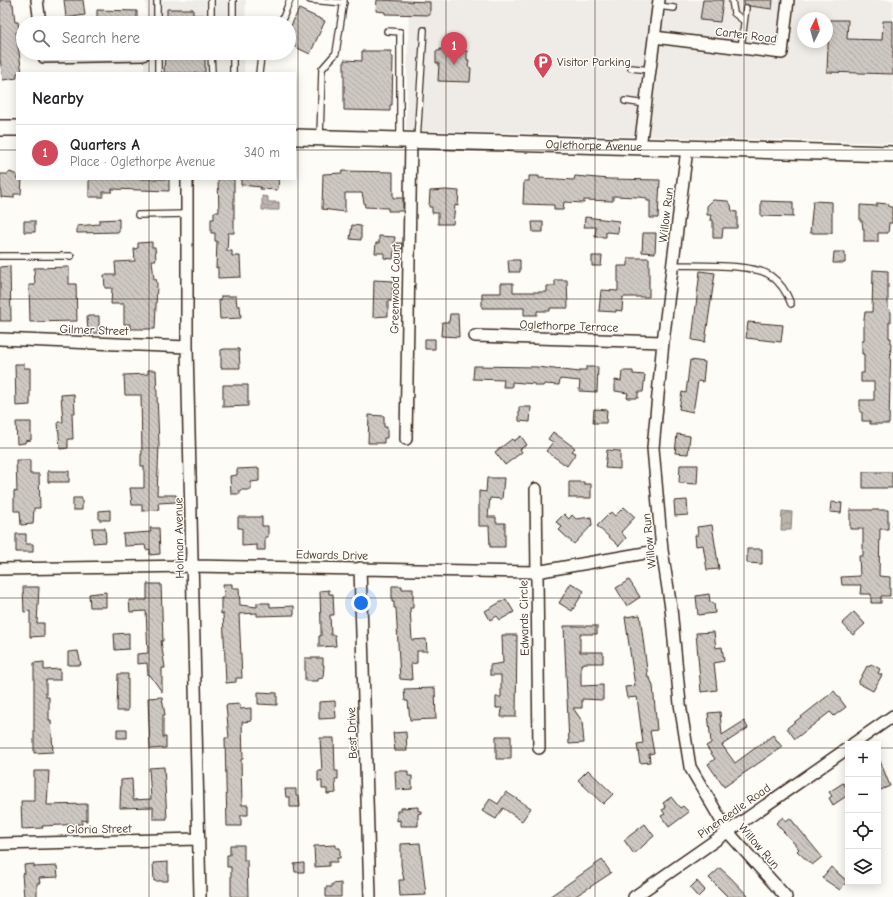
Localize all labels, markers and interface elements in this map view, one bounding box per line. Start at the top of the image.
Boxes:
north arrow [797,12,833,48]
search box [16,16,296,60]
street label: Carter Road [714,24,778,46]
icon: search [30,27,52,49]
text: Search here [62,29,140,47]
pin: 1 [441,32,467,65]
parking icon: Visitor Parking [532,51,554,79]
place label: Visitor Parking [557,55,631,69]
text: Nearby [32,89,83,108]
text: Quarters A [70,136,140,154]
street label: Oglethorpe Avenue [545,137,642,154]
text: 1 [42,145,48,160]
text: 340 m [244,145,280,160]
text: Place · Oglethorpe Avenue [70,154,215,169]
street label: Willow Run [656,186,676,244]
street label: Greenwood Court [387,243,403,334]
street label: Oglethorpe Terrace [519,317,619,335]
street label: Gilmer Street [59,322,129,338]
street label: Holman Avenue [171,497,187,579]
street label: Willow Run [639,513,659,569]
street label: Edwards Drive [296,547,368,563]
street label: Edwards Circle [516,580,532,656]
your location [351,593,371,613]
street label: Best Drive [344,707,360,759]
map controls [845,741,881,885]
button: + [845,741,881,777]
button: − [845,777,881,813]
street label: Pineneedle Road [695,781,773,841]
button: locate [845,813,881,849]
street label: Willow Run [735,820,783,872]
street label: Gloria Street [66,821,132,837]
button: layers [845,849,881,885]

